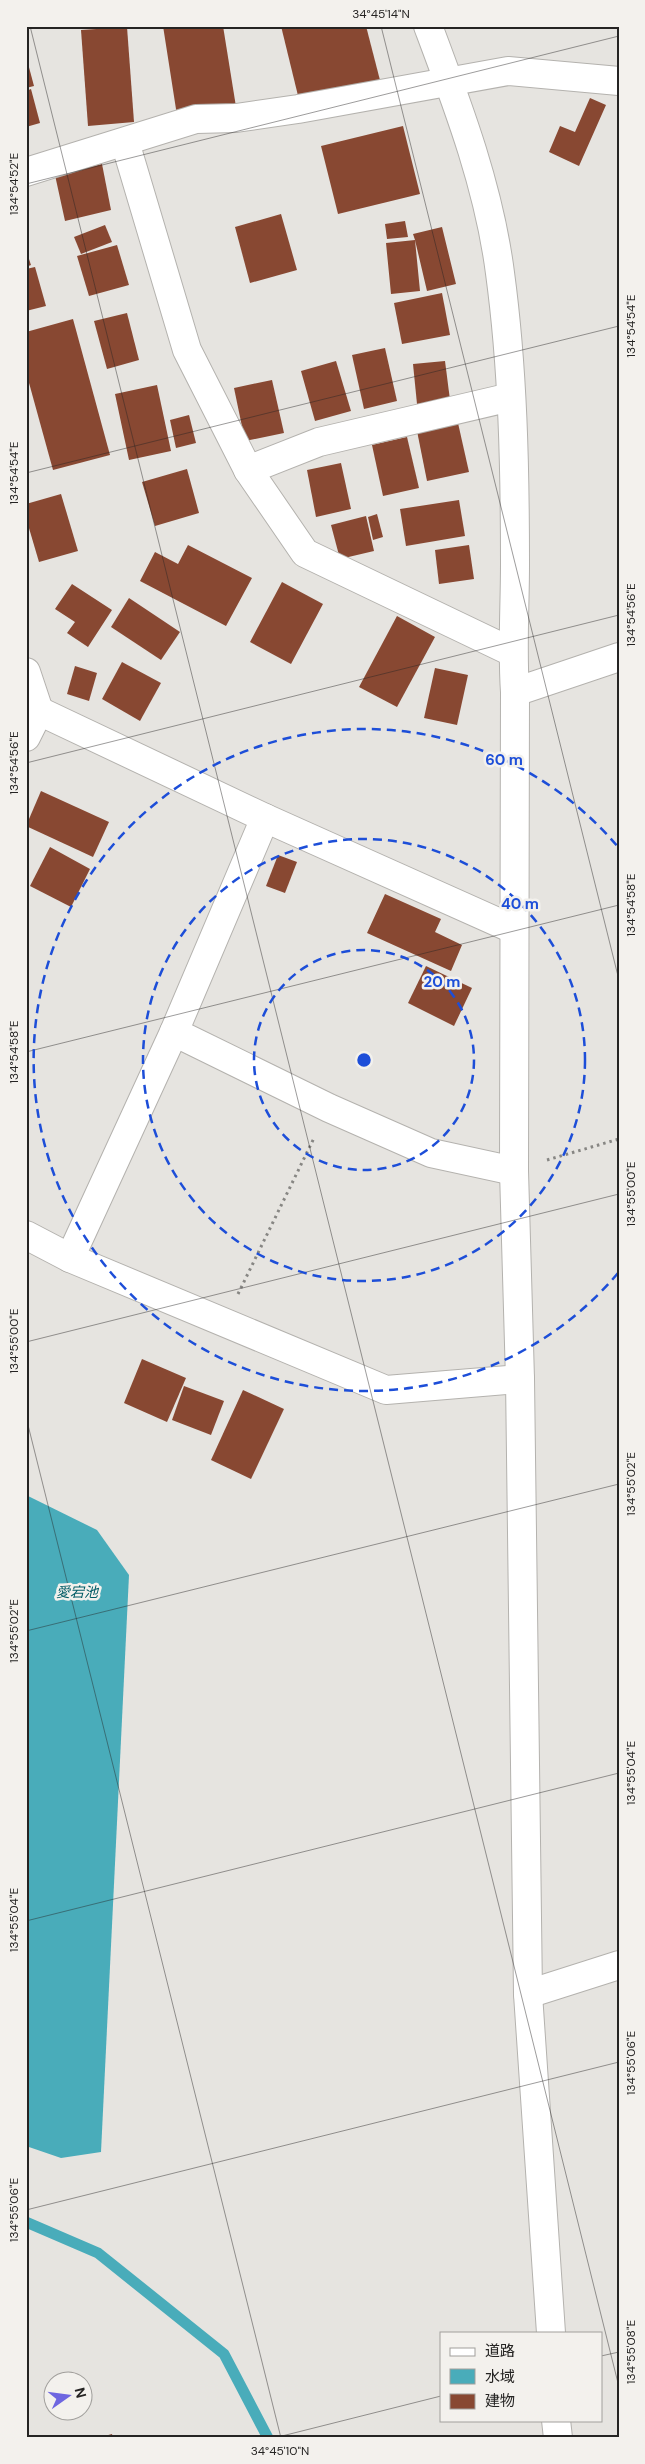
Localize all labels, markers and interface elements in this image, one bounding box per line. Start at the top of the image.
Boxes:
text: 34°45'14"N [352,6,410,22]
text: 134°54'52"E [6,152,22,215]
text: 134°54'54"E [623,294,639,358]
text: 134°54'54"E [6,441,22,505]
text: 134°54'56"E [623,583,639,647]
text: 134°54'56"E [6,731,22,795]
text: 60 m [485,750,523,770]
text: 134°54'58"E [623,873,639,937]
text: 40 m [501,894,539,914]
text: 20 m [424,972,460,992]
text: 134°54'58"E [6,1020,22,1084]
centre of rings [355,1051,373,1069]
text: 134°55'00"E [623,1161,639,1227]
text: 134°55'00"E [6,1308,22,1374]
text: 134°55'02"E [623,1452,639,1516]
water label: 愛宕池 [56,1583,100,1601]
text: 134°55'02"E [6,1599,22,1663]
text: 134°55'04"E [623,1741,639,1805]
text: 134°55'04"E [6,1888,22,1952]
text: 134°55'06"E [623,2030,639,2095]
text: 134°55'06"E [6,2177,22,2242]
text: 134°55'08"E [623,2320,639,2384]
legend [440,2332,602,2422]
text: 道路 [485,2341,515,2361]
text: 水域 [485,2367,515,2387]
north arrow [42,2372,92,2422]
text: N [71,2386,91,2400]
text: 建物 [485,2391,515,2411]
text: 34°45'10"N [251,2443,309,2459]

